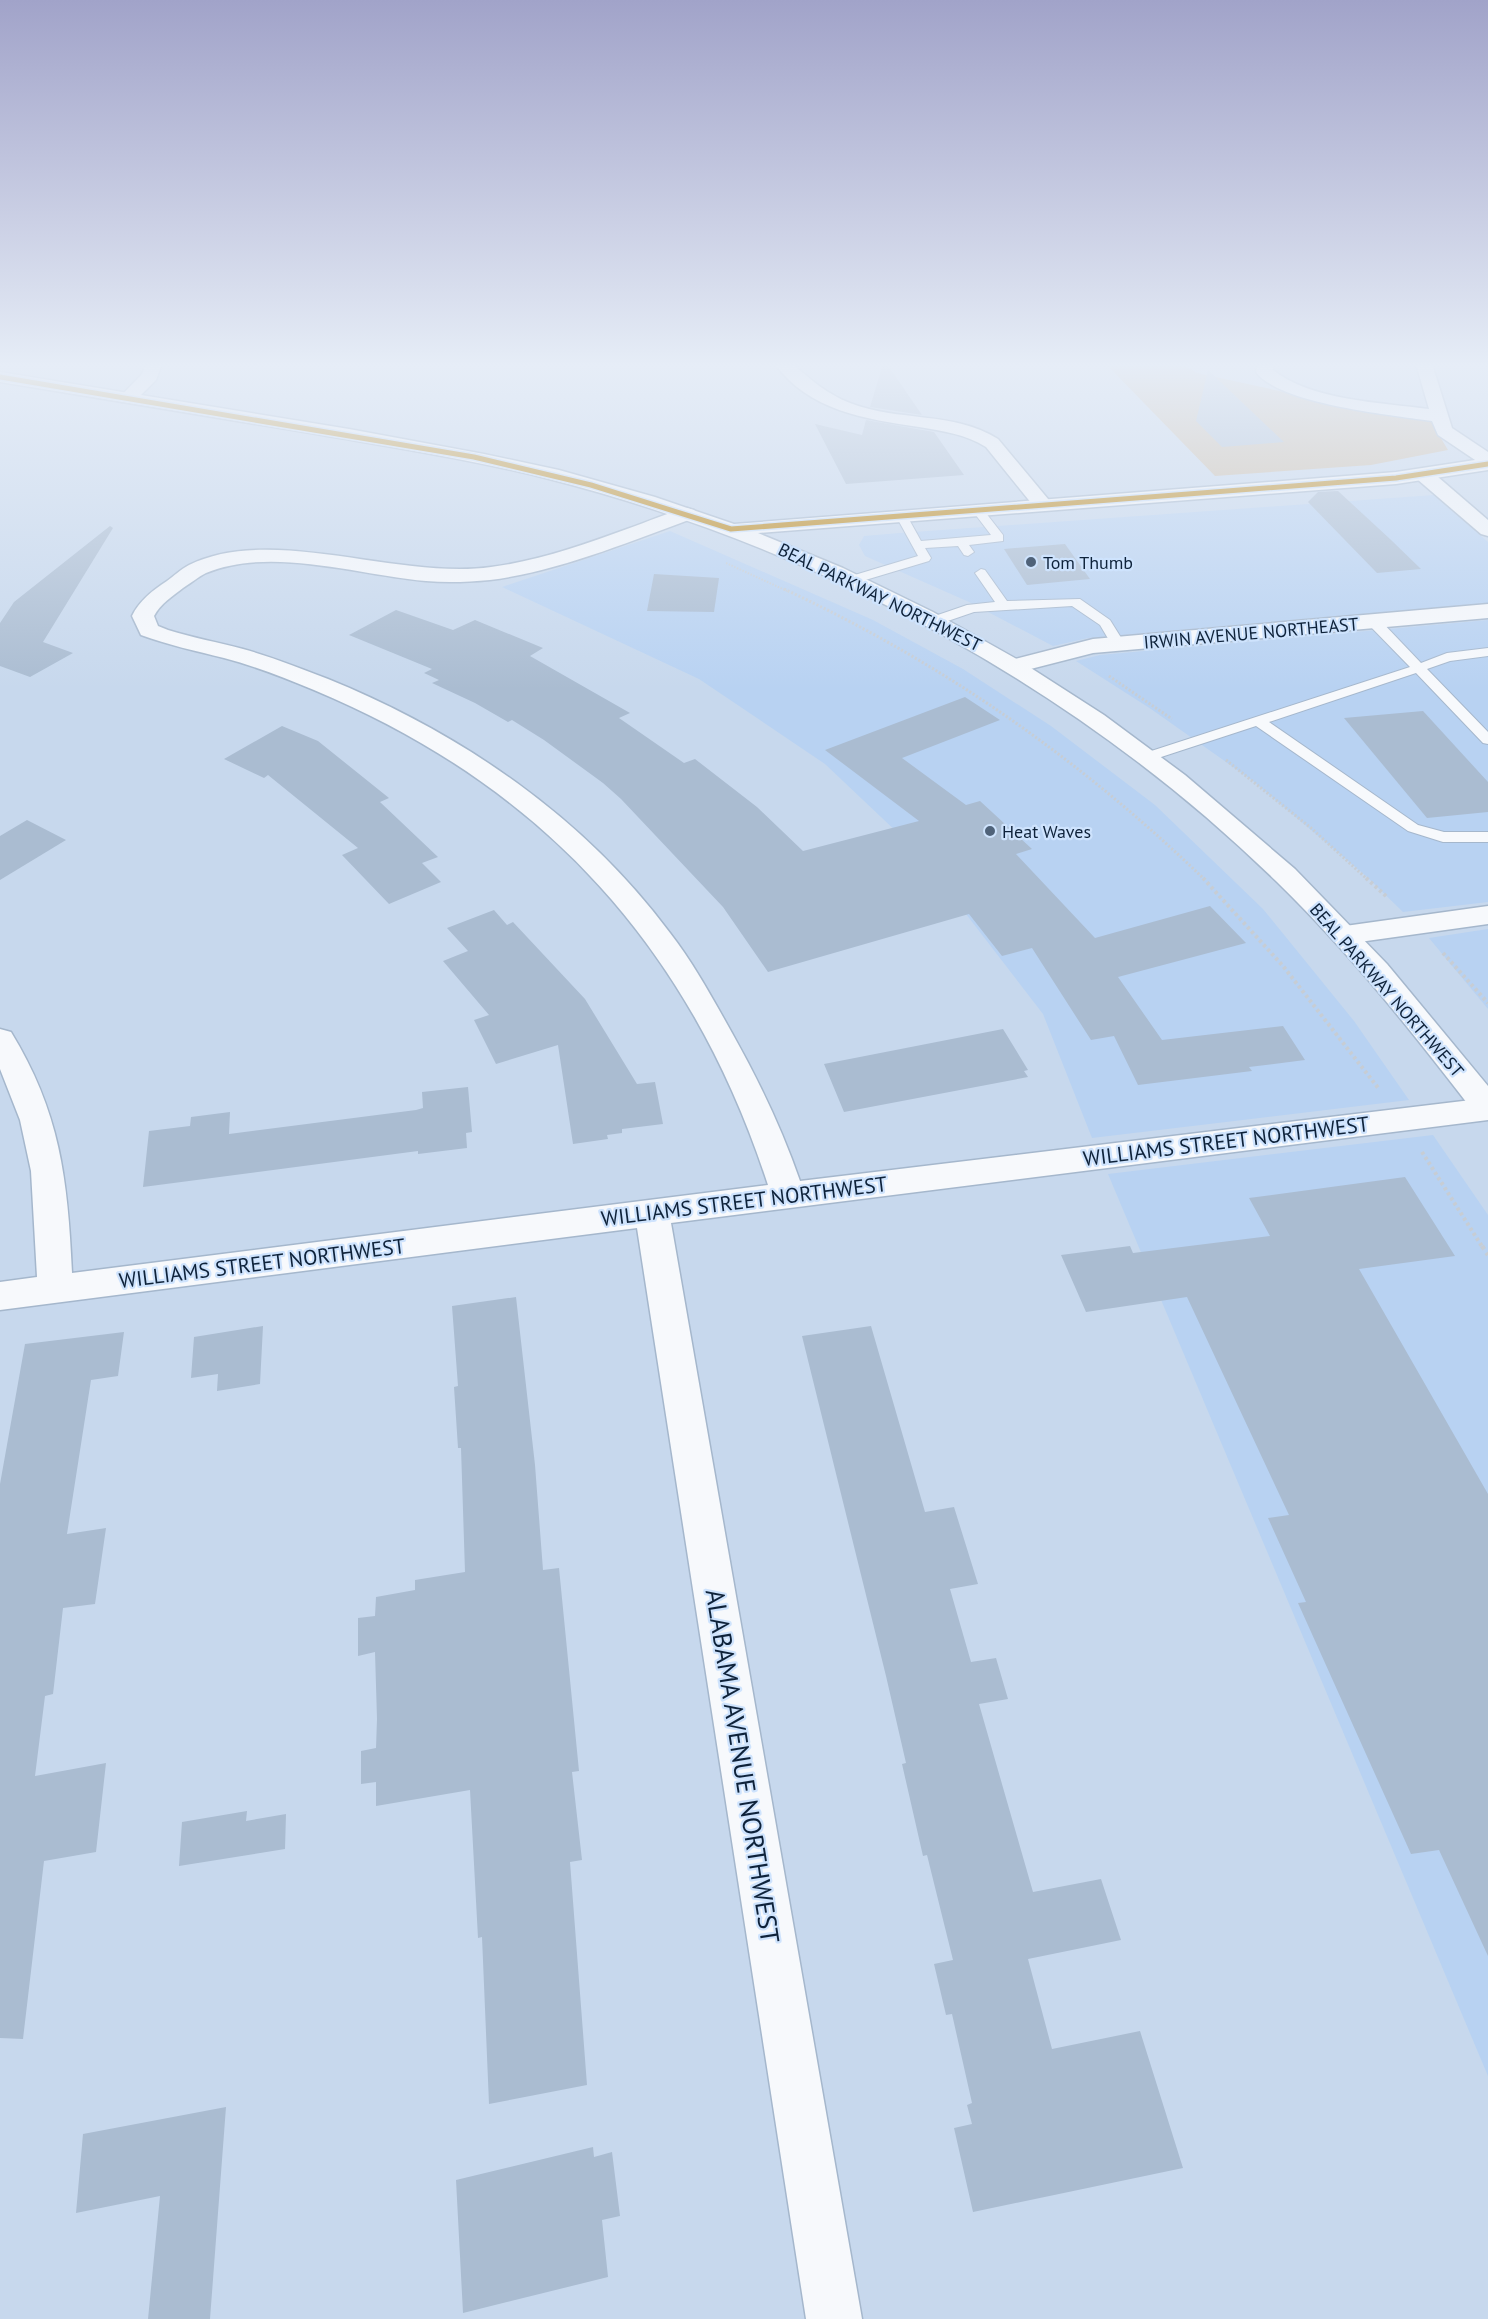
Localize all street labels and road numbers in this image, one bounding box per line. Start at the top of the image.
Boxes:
street label: BEAL PARKWAY NORTHWEST [775,538,985,656]
street label: IRWIN AVENUE NORTHEAST [1143,612,1359,654]
street label: BEAL PARKWAY NORTHWEST [1305,898,1469,1082]
street label: WILLIAMS STREET NORTHWEST [1081,1110,1371,1172]
street label: WILLIAMS STREET NORTHWEST [599,1170,889,1232]
street label: WILLIAMS STREET NORTHWEST [117,1232,407,1294]
street label: ALABAMA AVENUE NORTHWEST [699,1587,787,1945]

